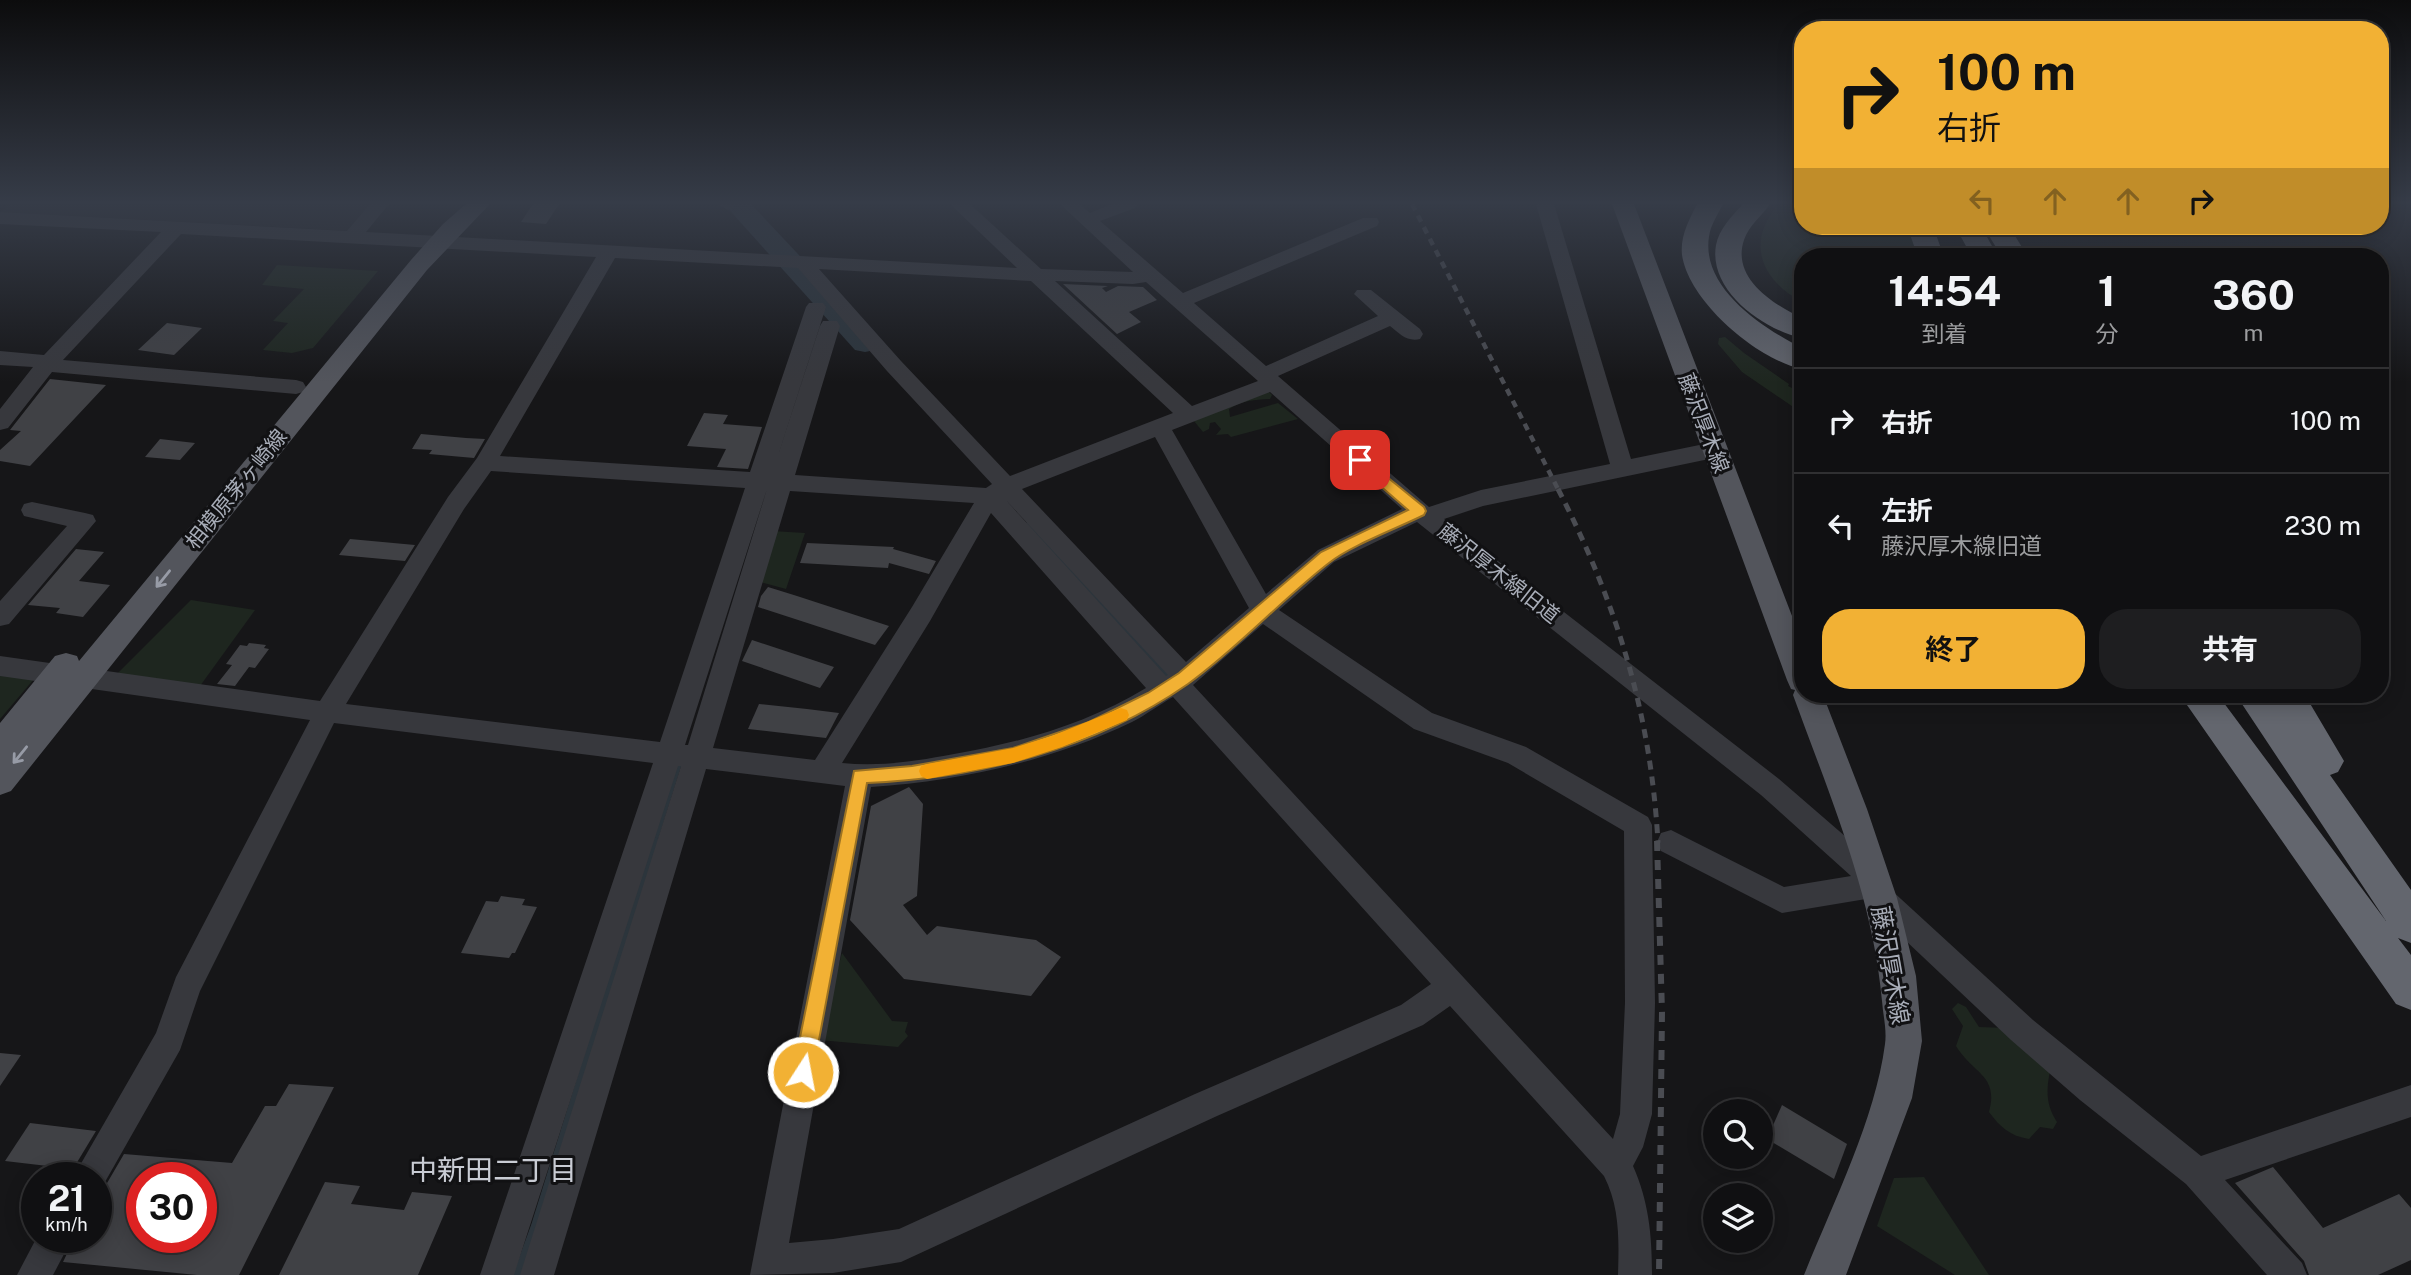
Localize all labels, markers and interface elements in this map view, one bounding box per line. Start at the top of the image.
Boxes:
text: 100 m [1937,43,2076,101]
icon: right [1822,49,1913,140]
text: 右折 [1937,109,2001,146]
icon: left [1963,182,2001,220]
icon: ahead [2036,182,2074,220]
icon: ahead [2109,182,2147,220]
icon: right [2182,182,2220,220]
text: 14:54 [1888,266,2001,315]
text: 1 [2098,266,2116,315]
text: 360 [2212,270,2295,319]
text: m [2244,319,2264,346]
text: 到着 [1922,320,1968,347]
text: 分 [2095,320,2118,347]
street label: 藤沢厚木線 [1674,370,1734,476]
icon: right [1822,402,1860,440]
text: 100 m [2290,405,2361,436]
text: 右折 [1881,407,1933,438]
street label: 相模原茅ヶ崎線 [180,424,292,554]
pin [1330,430,1390,490]
icon: arrive [1341,441,1379,479]
text: 左折 [1881,495,1933,526]
icon: left [1822,507,1860,545]
text: 230 m [2285,510,2361,541]
street label: 藤沢厚木線旧道 [1433,518,1565,628]
text: 藤沢厚木線旧道 [1881,532,2042,559]
one-way arrow [156,569,171,587]
button: 終了 [1822,609,2085,689]
button: 共有 [2099,609,2361,689]
one-way arrow [13,746,28,764]
street label: 藤沢厚木線 [1867,903,1915,1027]
position arrow [766,1035,840,1109]
map controls [1703,1099,1773,1253]
button: search [1703,1099,1773,1169]
district label: 中新田二丁目 [409,1153,577,1186]
speed limit sign: 30 [126,1162,217,1253]
text: 21 [48,1178,85,1219]
button: layers [1703,1183,1773,1253]
text: km/h [45,1214,88,1235]

